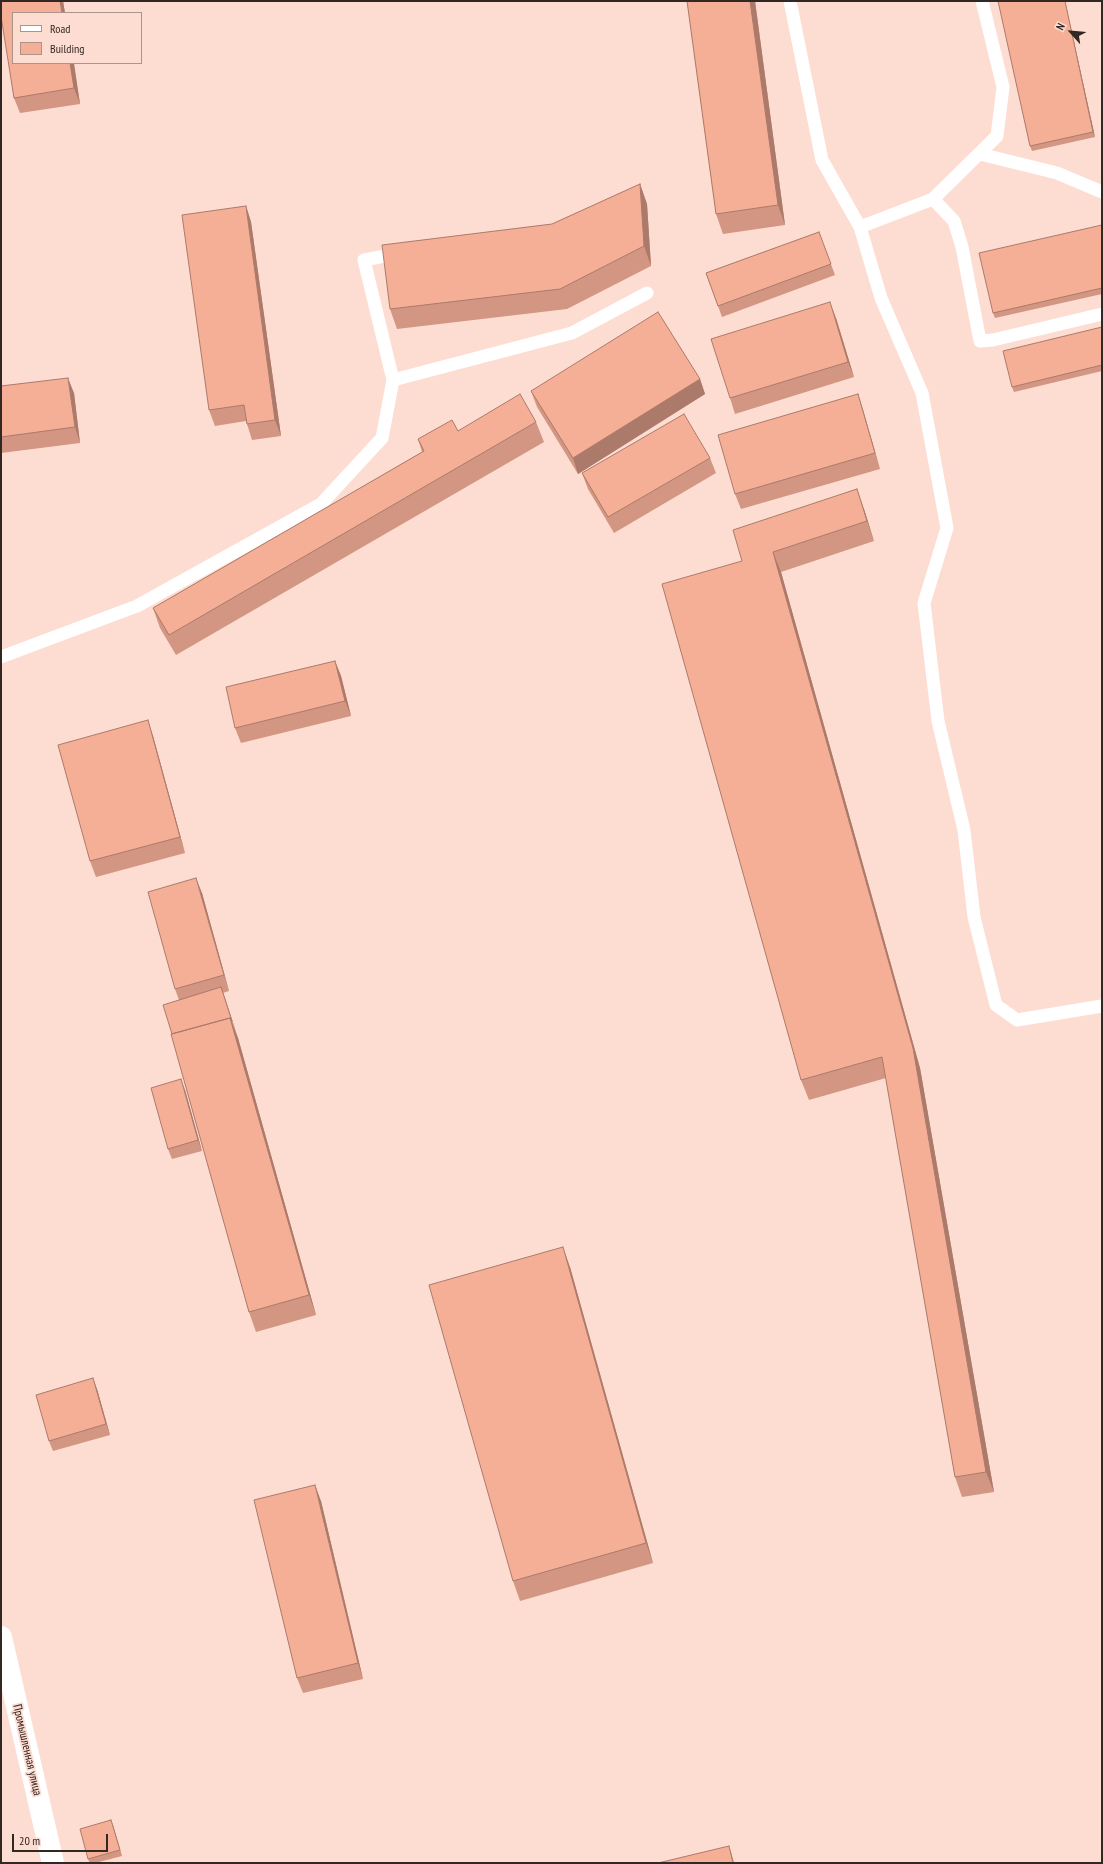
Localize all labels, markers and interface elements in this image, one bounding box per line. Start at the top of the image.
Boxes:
legend [12,12,142,64]
north arrow [1051,12,1091,52]
text: Road [50,21,70,36]
text: N [1053,21,1068,32]
text: Building [50,41,85,56]
street label: Промышленная улица [9,1703,45,1797]
scale bar [14,1826,110,1852]
text: 20 m [19,1833,40,1848]

